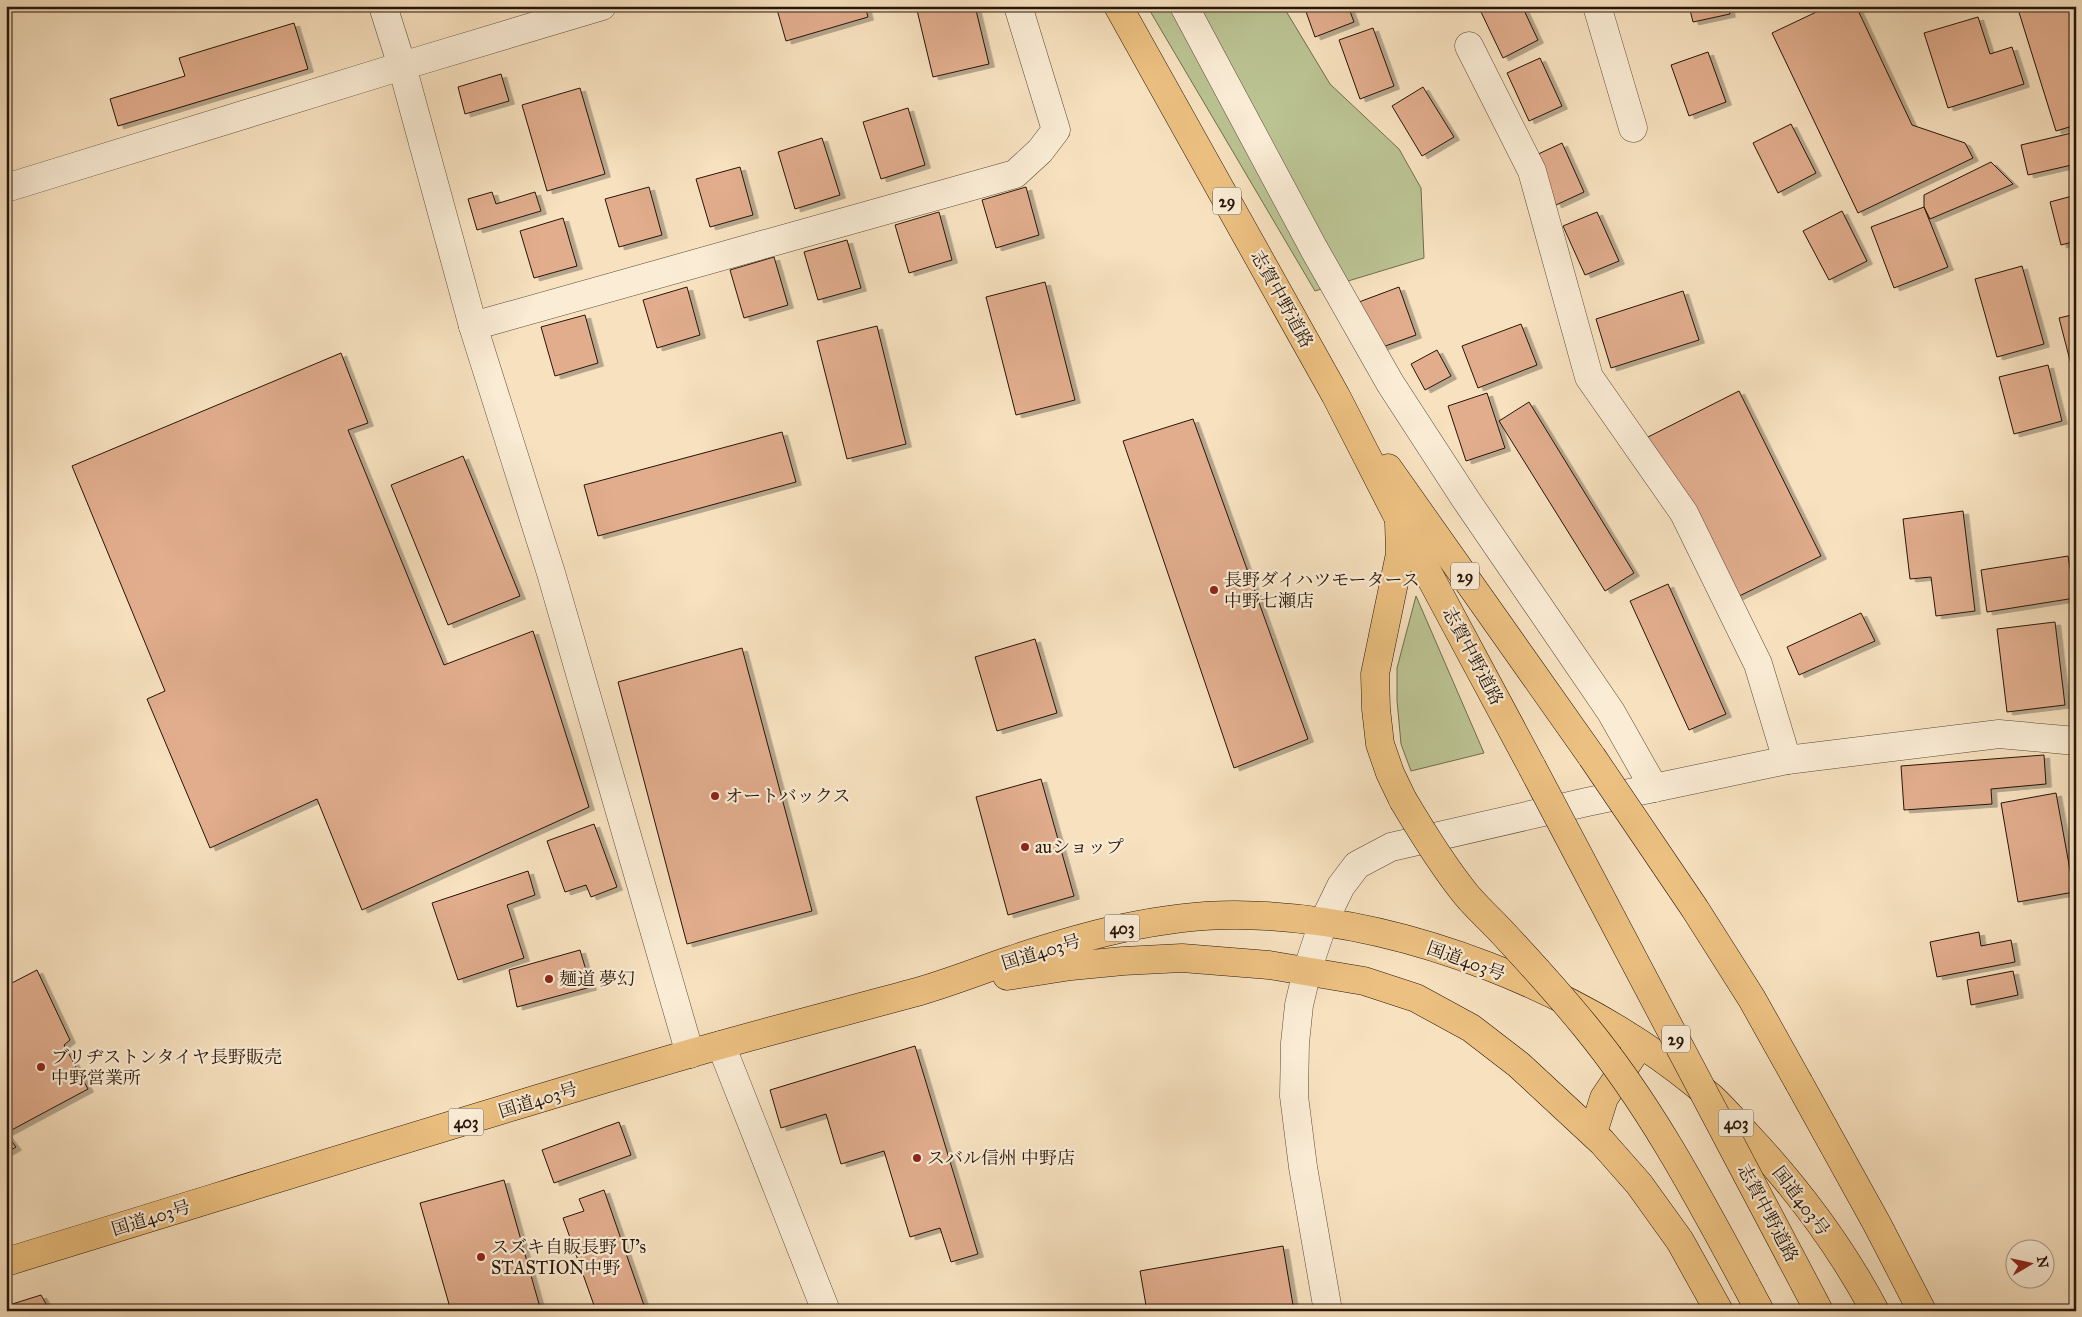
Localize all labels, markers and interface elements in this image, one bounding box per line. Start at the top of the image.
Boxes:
road number: 29 [1213,188,1241,215]
street label: 志賀中野道路 [1246,246,1318,352]
road number: 29 [1451,562,1479,590]
place label: 長野ダイハツモータース 中野七瀬店 [1224,569,1420,612]
marker: 長野ダイハツモータース 中野七瀬店 [1208,584,1220,596]
street label: 志賀中野道路 [1438,603,1508,709]
place label: オートバックス [725,785,850,807]
marker: オートバックス [709,790,721,802]
place label: auショップ [1035,836,1124,858]
marker: auショップ [1019,841,1031,853]
road number: 403 [1104,914,1140,941]
street label: 国道403号 [999,930,1083,974]
street label: 国道403号 [1424,937,1508,985]
place label: 麺道 夢幻 [559,968,635,990]
marker: 麺道 夢幻 [543,973,555,985]
road number: 29 [1662,1026,1690,1052]
place label: ブリヂストンタイヤ長野販売 中野営業所 [51,1046,282,1089]
marker: ブリヂストンタイヤ長野販売 中野営業所 [35,1061,47,1073]
street label: 国道403号 [496,1078,580,1122]
road number: 403 [448,1108,484,1136]
road number: 403 [1718,1110,1754,1136]
place label: スバル信州 中野店 [927,1147,1075,1169]
marker: スバル信州 中野店 [911,1152,923,1164]
street label: 志賀中野道路 [1733,1160,1803,1266]
street label: 国道403号 [1768,1162,1834,1240]
street label: 国道403号 [109,1196,193,1240]
place label: スズキ自販長野 U's STASTION中野 [491,1236,646,1279]
north arrow [2004,1240,2054,1290]
marker: スズキ自販長野 U's STASTION中野 [475,1251,487,1263]
text: N [2033,1255,2052,1269]

